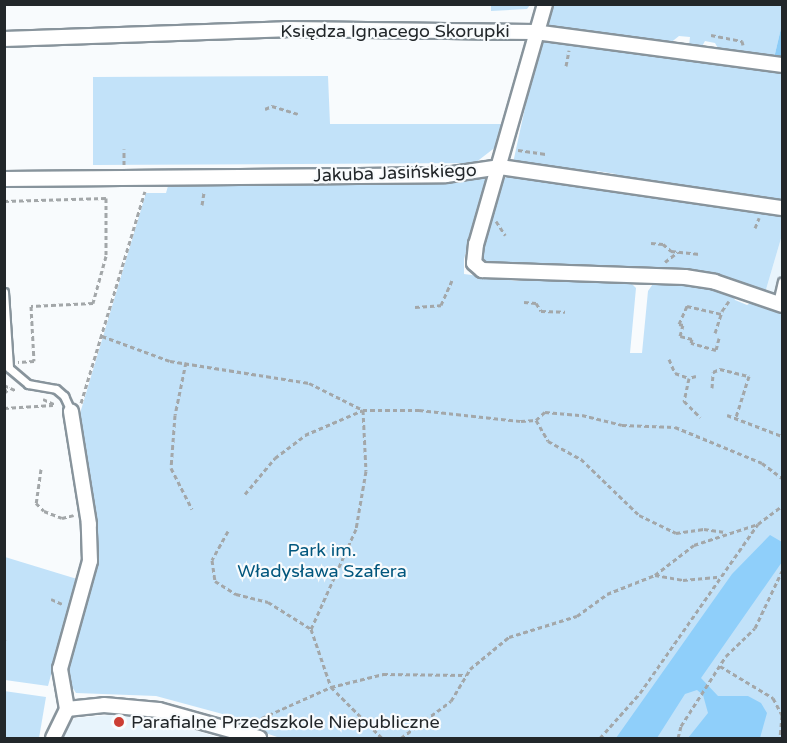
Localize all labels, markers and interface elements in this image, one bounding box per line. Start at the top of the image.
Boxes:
street label: Księdza Ignacego Skorupki [280,20,510,42]
street label: Jakuba Jasińskiego [313,159,477,187]
park label: Park im. Władysława Szafera [237,540,407,582]
place label: Parafialne Przedszkole Niepubliczne [131,711,440,733]
marker: Parafialne Przedszkole Niepubliczne [112,715,126,729]

